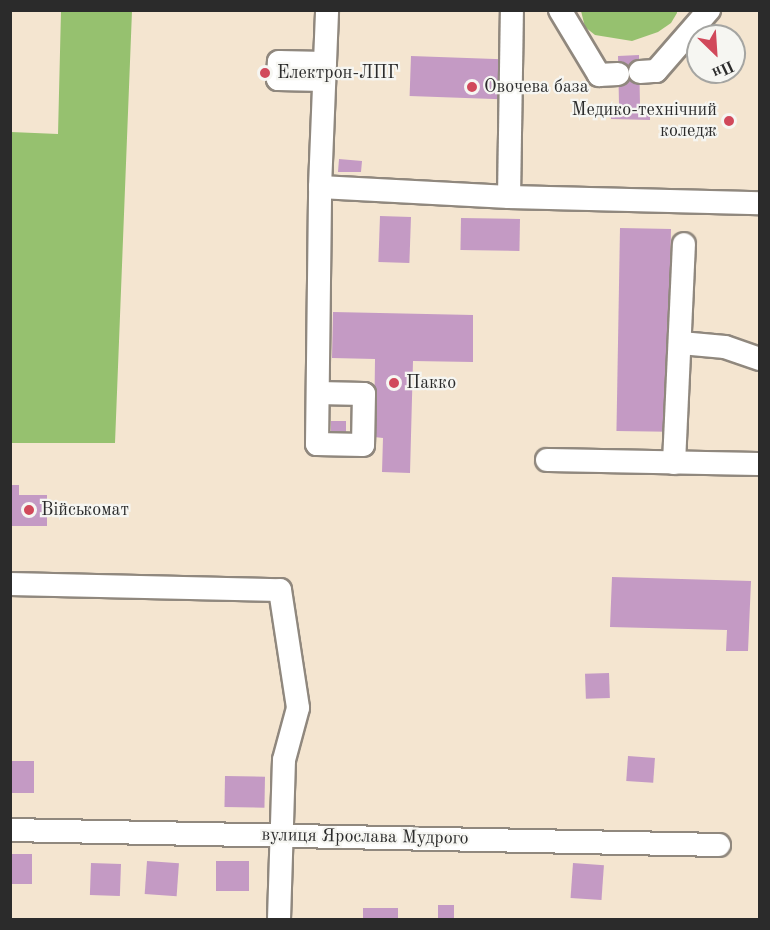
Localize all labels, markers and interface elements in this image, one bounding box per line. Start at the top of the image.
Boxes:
north arrow [686,24,746,84]
text: Пн [709,57,736,80]
place label: Електрон-ЛПГ [277,62,399,84]
marker: Електрон-ЛПГ [258,66,272,80]
place label: Овочева база [484,76,589,98]
marker: Овочева база [465,80,479,94]
place label: Медико-технічний коледж [571,100,717,142]
marker: Медико-технічний коледж [722,114,736,128]
place label: Пакко [406,372,456,394]
marker: Пакко [387,376,401,390]
place label: Військомат [41,499,129,521]
marker: Військомат [22,503,36,517]
street label: вулиця Ярослава Мудрого [261,824,469,850]

